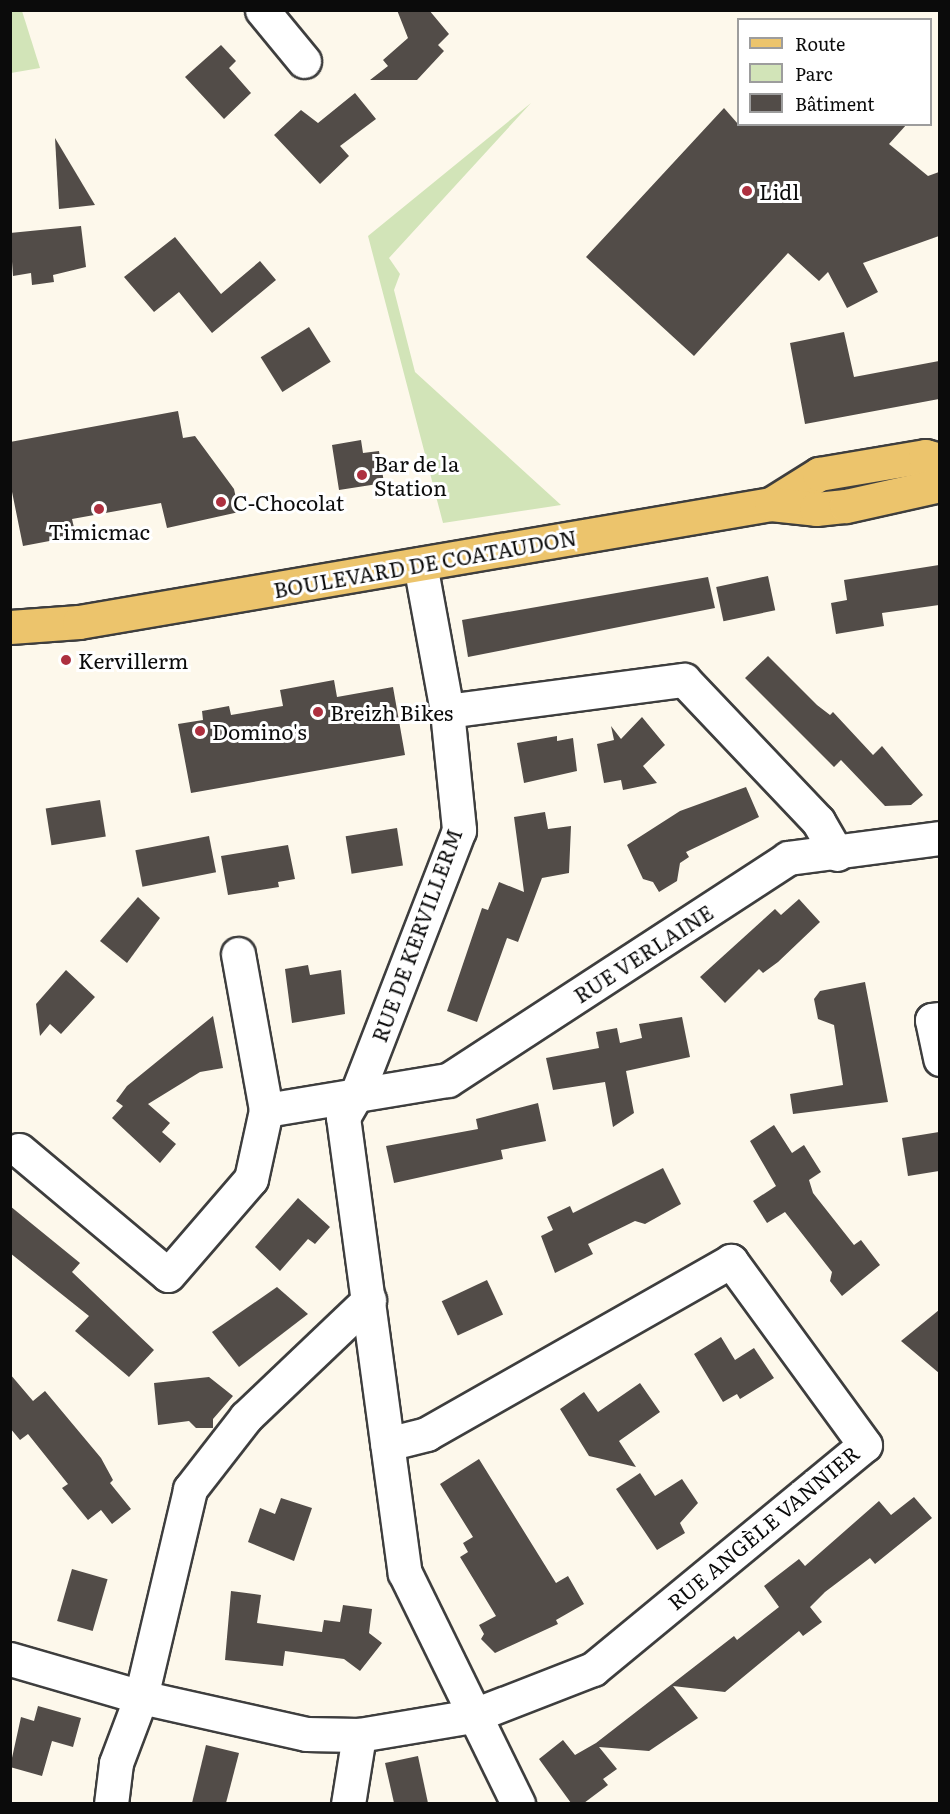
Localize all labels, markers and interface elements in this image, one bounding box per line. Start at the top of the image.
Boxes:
legend [737,18,932,126]
text: Route [795,30,845,57]
text: Parc [795,60,833,87]
text: Bâtiment [795,90,874,117]
place label: Lidl [759,178,799,204]
marker: Lidl [740,184,754,198]
place label: Bar de la Station [374,450,459,500]
marker: Bar de la Station [355,468,369,482]
place label: C-Chocolat [233,489,344,515]
marker: C-Chocolat [214,495,228,509]
marker: Timicmac [92,502,106,516]
place label: Timicmac [48,518,150,544]
street label: BOULEVARD DE COATAUDON [271,524,579,602]
place label: Kervillerm [78,647,188,673]
marker: Kervillerm [59,653,73,667]
place label: Breizh Bikes [330,699,453,725]
marker: Breizh Bikes [311,705,325,719]
place label: Domino's [212,718,307,744]
marker: Domino's [193,724,207,738]
street label: RUE DE KERVILLERM [366,825,466,1045]
street label: RUE VERLAINE [569,899,717,1007]
street label: RUE ANGÈLE VANNIER [662,1440,864,1614]

